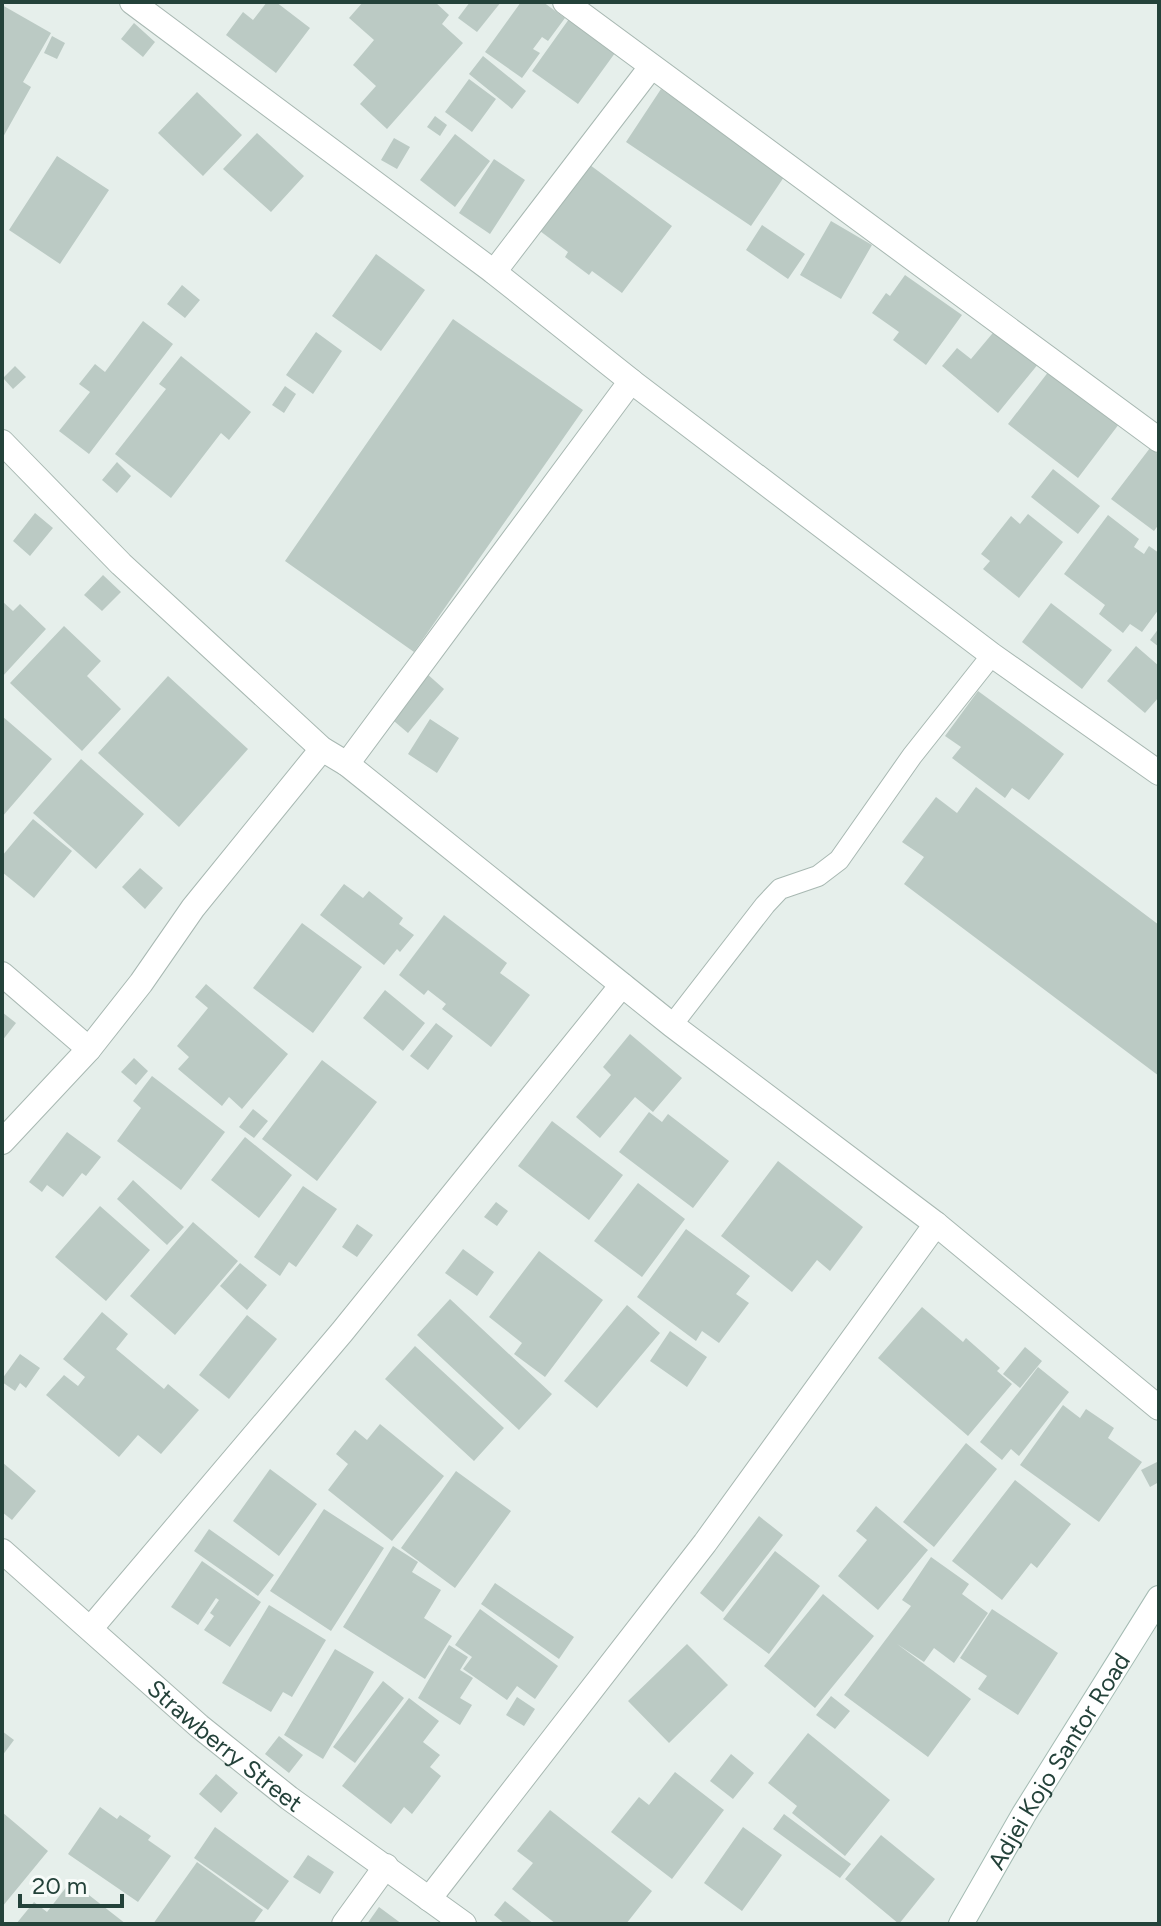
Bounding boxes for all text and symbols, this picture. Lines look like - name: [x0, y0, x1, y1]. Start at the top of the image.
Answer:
- street label: Adjei Kojo Santor Road: [981, 1647, 1136, 1874]
- street label: Strawberry Street: [142, 1673, 308, 1818]
- scale bar: [20, 1858, 122, 1908]
- text: 20 m: [32, 1871, 87, 1900]

